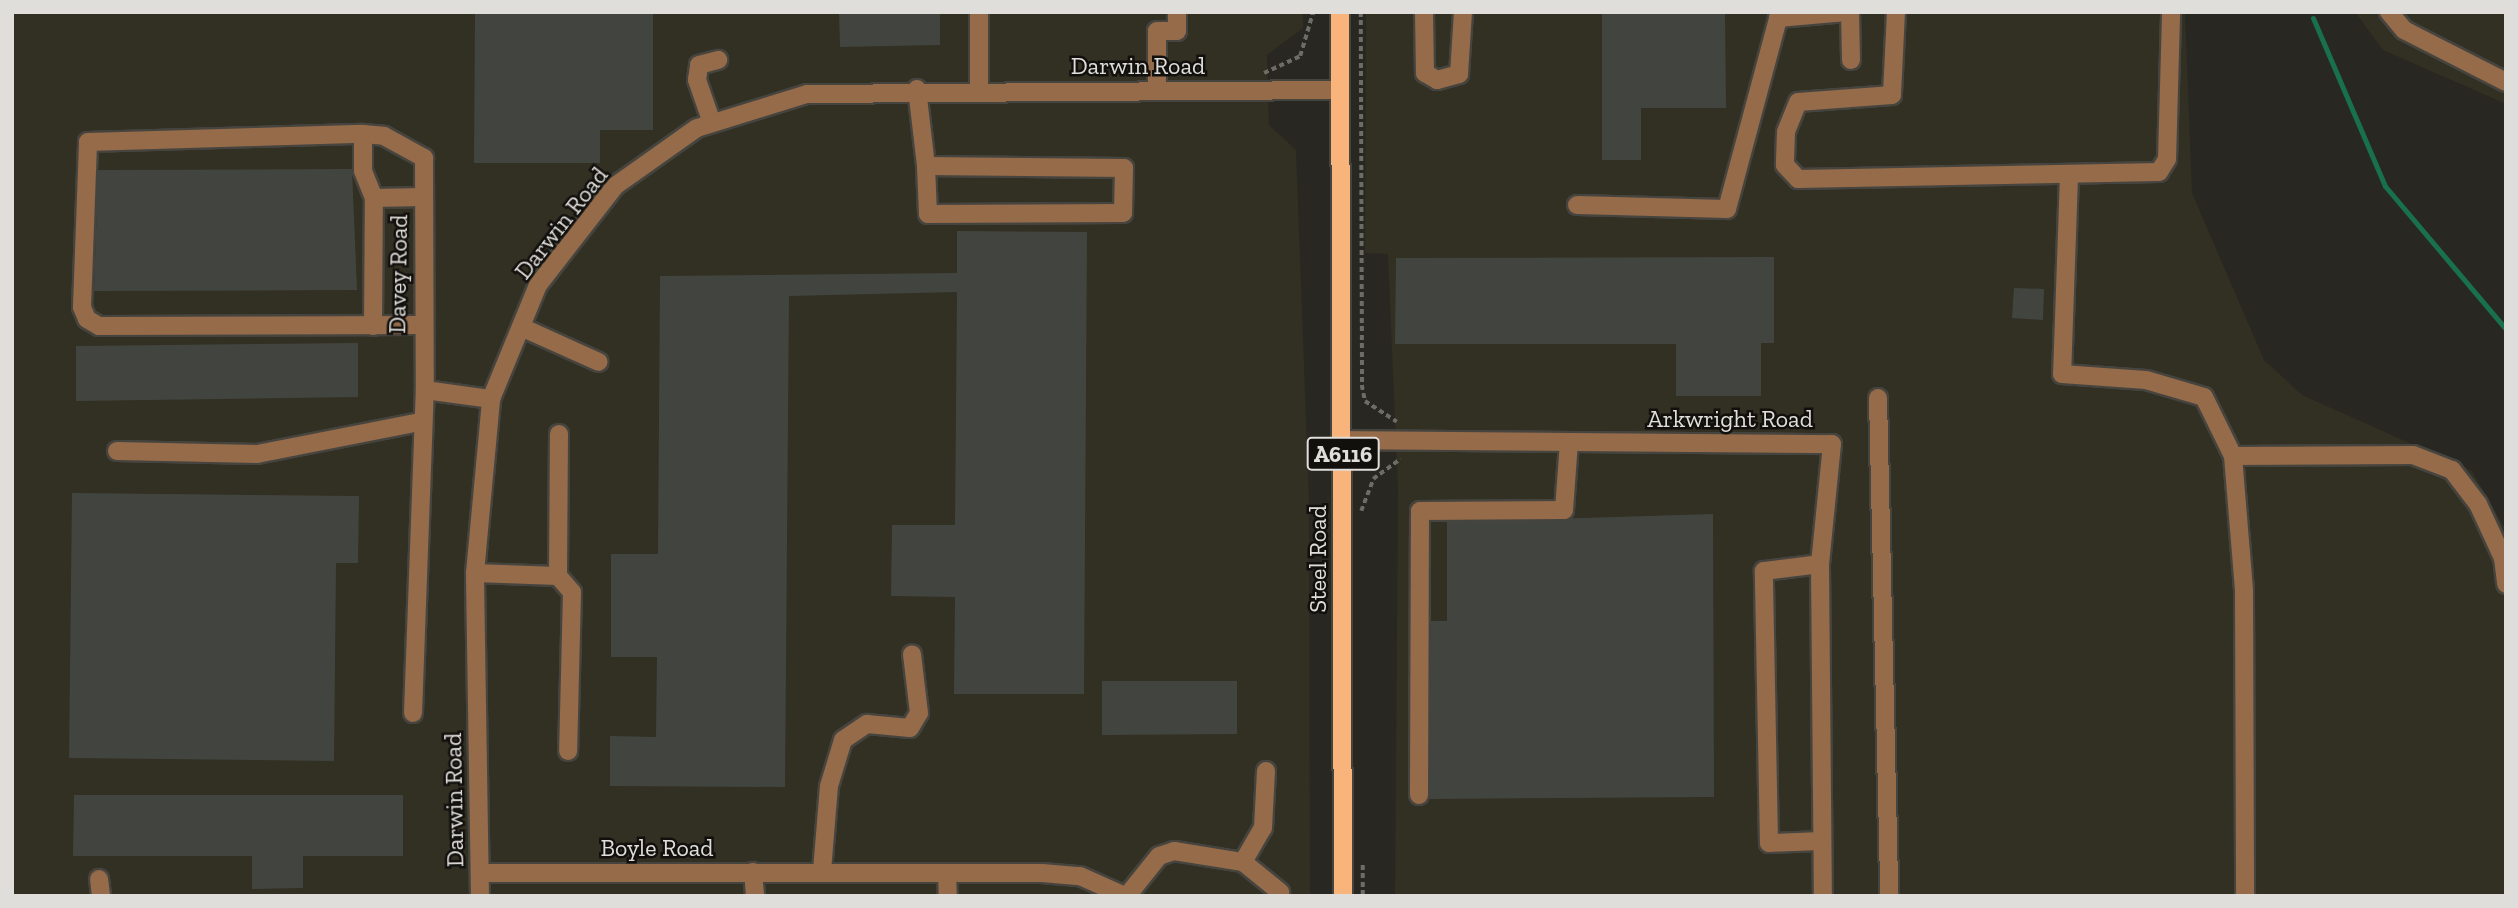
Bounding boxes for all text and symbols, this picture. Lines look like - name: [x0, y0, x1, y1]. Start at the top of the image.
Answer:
- street label: Darwin Road: [1071, 52, 1205, 80]
- street label: Darwin Road: [508, 161, 614, 285]
- street label: Davey Road: [383, 214, 413, 334]
- street label: Arkwright Road: [1647, 405, 1813, 433]
- road number: A6116: [1306, 435, 1380, 474]
- street label: Steel Road: [1304, 505, 1332, 613]
- street label: Darwin Road: [438, 733, 470, 867]
- street label: Boyle Road: [600, 834, 714, 862]

